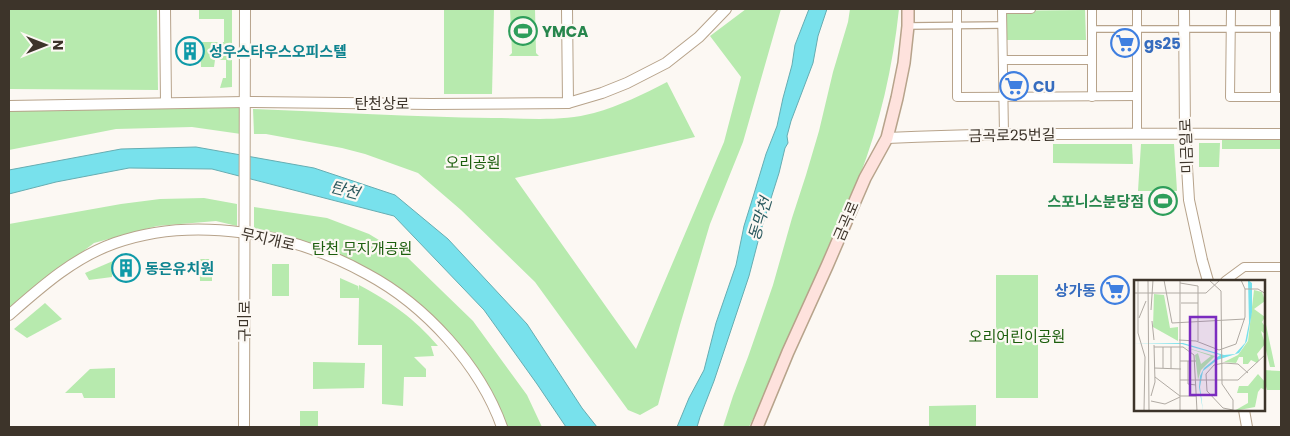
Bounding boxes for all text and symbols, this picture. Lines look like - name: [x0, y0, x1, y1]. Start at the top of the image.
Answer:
- sports icon: YMCA: [508, 16, 538, 46]
- north arrow: [20, 20, 70, 70]
- place label: YMCA: [542, 21, 588, 42]
- supermarket icon: gs25: [1110, 28, 1140, 58]
- place label: gs25: [1144, 33, 1181, 54]
- building icon: 성우스타우스오피스텔: [175, 36, 205, 66]
- text: N: [48, 40, 68, 50]
- place label: 성우스타우스오피스텔: [209, 41, 347, 62]
- supermarket icon: CU: [999, 71, 1029, 101]
- place label: CU: [1033, 76, 1055, 97]
- street label: 탄천상로: [354, 93, 410, 114]
- street label: 미금일로: [1175, 118, 1197, 174]
- street label: 금곡로25번길: [968, 124, 1056, 146]
- park label: 오리공원: [445, 152, 501, 173]
- water label: 탄천: [328, 175, 364, 206]
- sports icon: 스포니스분당점: [1148, 186, 1178, 216]
- place label: 스포니스분당점: [1047, 191, 1144, 212]
- water label: 동막천: [743, 192, 778, 243]
- street label: 금곡로: [828, 198, 864, 244]
- street label: 무지개로: [239, 223, 297, 255]
- park label: 탄천 무지개공원: [312, 238, 412, 259]
- building icon: 동은유치원: [111, 253, 141, 283]
- place label: 동은유치원: [145, 258, 214, 279]
- supermarket icon: 상가동: [1100, 275, 1130, 305]
- place label: 상가동: [1055, 280, 1096, 301]
- inset map: [1134, 280, 1265, 411]
- street label: 구미로: [234, 300, 255, 342]
- park label: 오리어린이공원: [969, 326, 1065, 347]

